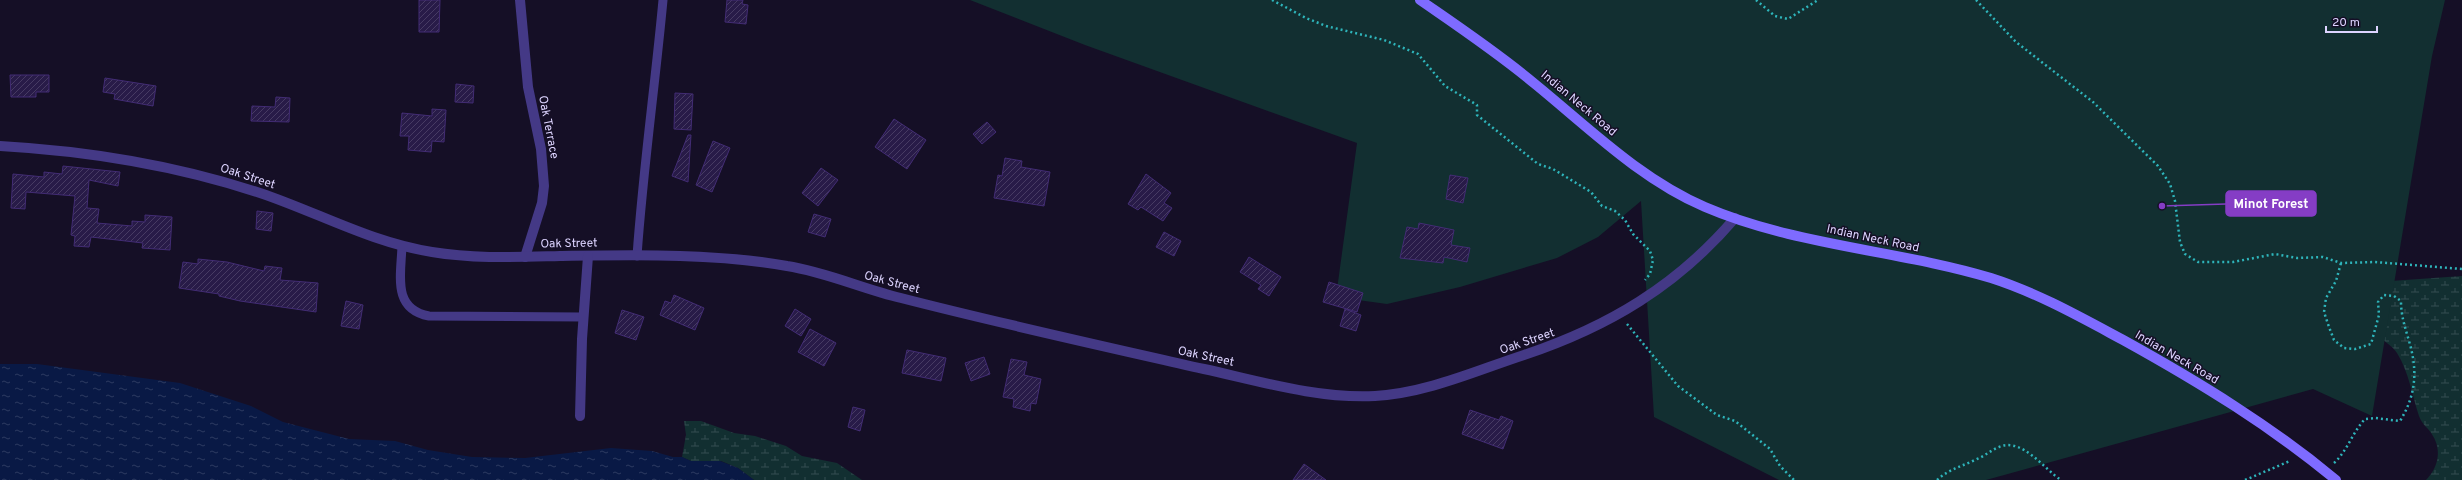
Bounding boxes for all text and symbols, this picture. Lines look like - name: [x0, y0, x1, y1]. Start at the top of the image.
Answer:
- scale bar: [2326, 8, 2377, 34]
- text: 20 m: [2332, 15, 2360, 31]
- street label: Indian Neck Road: [1537, 67, 1620, 140]
- street label: Oak Terrace: [534, 94, 562, 160]
- street label: Oak Street: [218, 161, 277, 193]
- callout: Minot Forest: [2226, 191, 2316, 216]
- text: Minot Forest: [2234, 197, 2308, 213]
- street label: Indian Neck Road: [1825, 221, 1921, 257]
- street label: Oak Street: [540, 236, 598, 252]
- street label: Oak Street: [862, 268, 921, 298]
- street label: Oak Street: [1498, 325, 1557, 359]
- street label: Indian Neck Road: [2132, 327, 2221, 388]
- street label: Oak Street: [1176, 343, 1235, 371]

